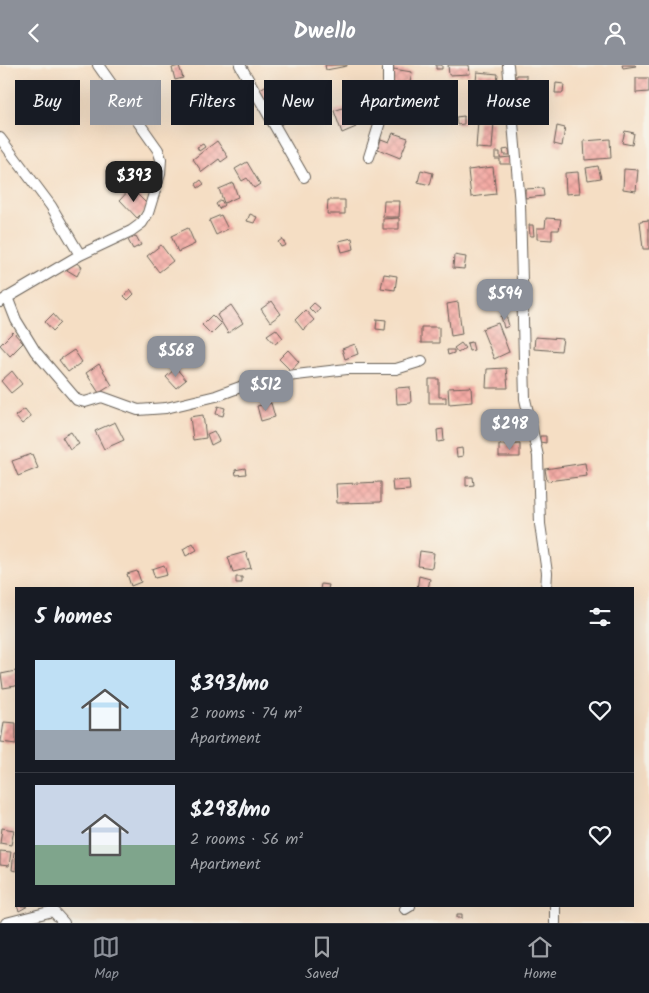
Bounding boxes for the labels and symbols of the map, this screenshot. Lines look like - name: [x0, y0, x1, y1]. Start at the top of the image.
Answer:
- pin: $393: [104, 161, 164, 203]
- pin: $594: [475, 279, 535, 321]
- pin: $568: [146, 335, 206, 378]
- pin: $512: [236, 369, 296, 412]
- pin: $298: [480, 409, 540, 451]

